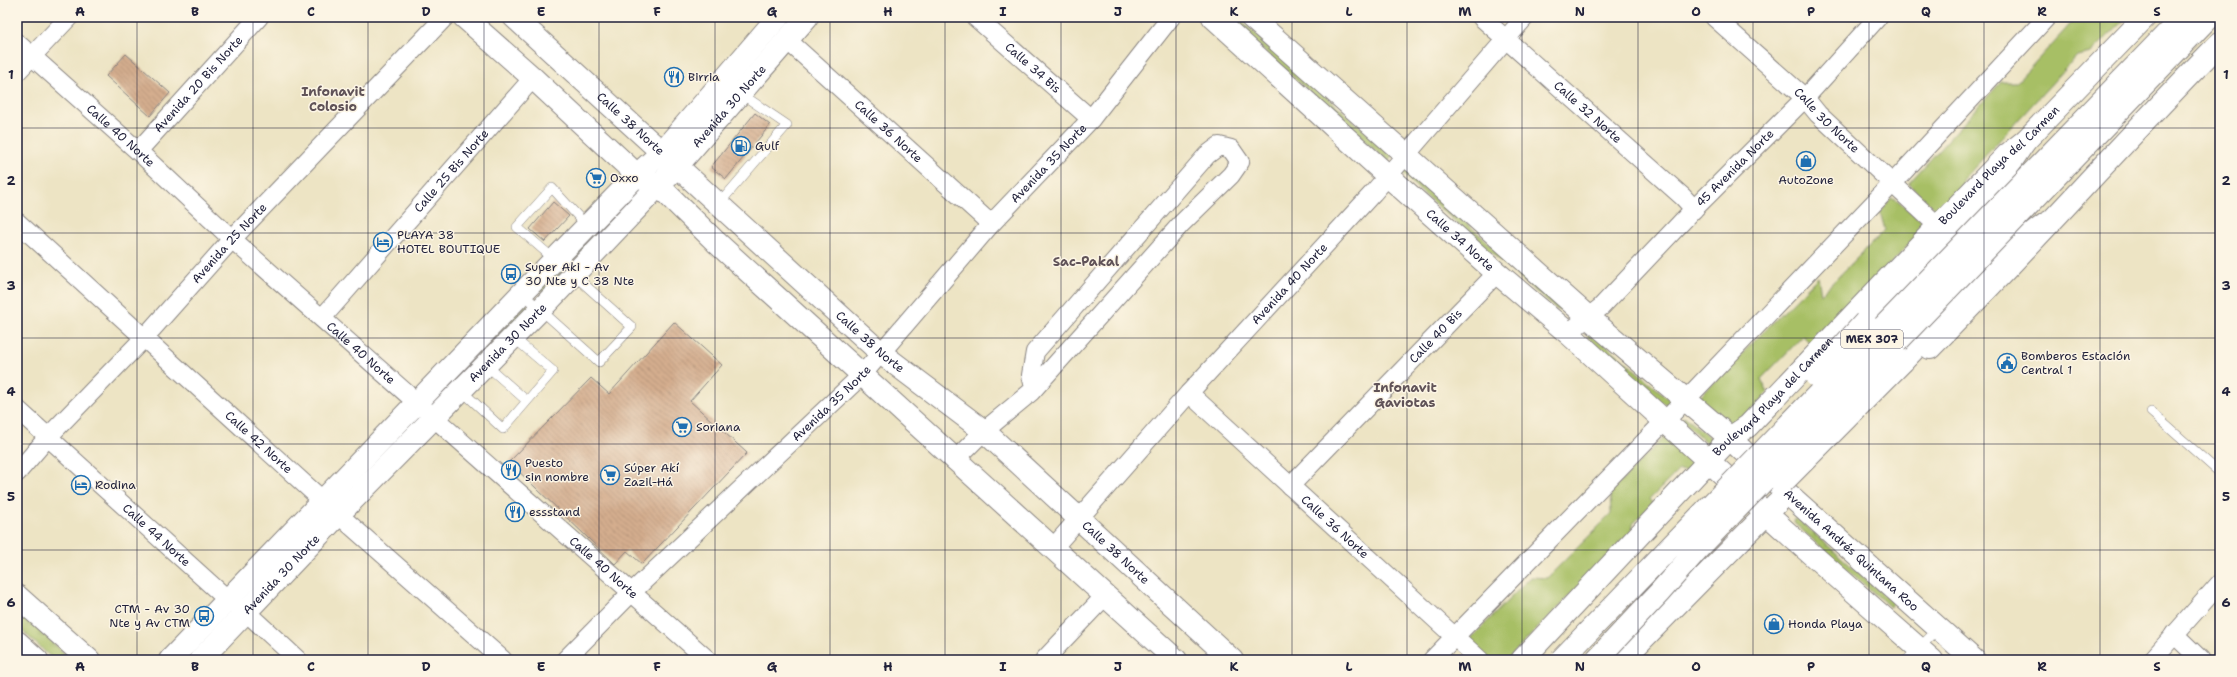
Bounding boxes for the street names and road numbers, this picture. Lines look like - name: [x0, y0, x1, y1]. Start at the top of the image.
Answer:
- street label: Avenida 20 Bis Norte: [150, 32, 246, 136]
- street label: Calle 34 Bis: [1001, 39, 1064, 97]
- street label: Avenida 30 Norte: [689, 61, 770, 151]
- street label: Calle 32 Norte: [1550, 78, 1625, 147]
- street label: Calle 30 Norte: [1791, 84, 1863, 157]
- street label: Calle 38 Norte: [593, 89, 668, 159]
- street label: Calle 36 Norte: [851, 97, 926, 166]
- street label: Calle 40 Norte: [83, 101, 158, 171]
- street label: Boulevard Playa del Carmen: [1935, 102, 2063, 229]
- street label: Avenida 35 Norte: [1007, 120, 1090, 206]
- street label: Calle 25 Bis Norte: [410, 126, 492, 216]
- street label: 45 Avenida Norte: [1693, 126, 1777, 210]
- street label: Avenida 25 Norte: [188, 199, 271, 287]
- street label: Calle 34 Norte: [1423, 206, 1498, 275]
- street label: Avenida 40 Norte: [1248, 240, 1331, 328]
- street label: Avenida 30 Norte: [465, 300, 550, 386]
- street label: Calle 40 Bis: [1406, 306, 1466, 367]
- street label: Calle 38 Norte: [832, 307, 908, 376]
- street label: Calle 40 Norte: [323, 318, 399, 388]
- road number: MEX 307: [1841, 330, 1903, 348]
- street label: Boulevard Playa del Carmen: [1709, 333, 1837, 460]
- street label: Avenida 35 Norte: [788, 362, 875, 445]
- street label: Calle 42 Norte: [222, 407, 296, 477]
- street label: Avenida Andrés Quintana Roo: [1780, 486, 1922, 615]
- street label: Calle 36 Norte: [1298, 492, 1372, 562]
- street label: Calle 44 Norte: [119, 500, 194, 570]
- street label: Calle 38 Norte: [1079, 517, 1153, 588]
- street label: Avenida 30 Norte: [239, 531, 323, 618]
- street label: Calle 40 Norte: [566, 533, 641, 602]

